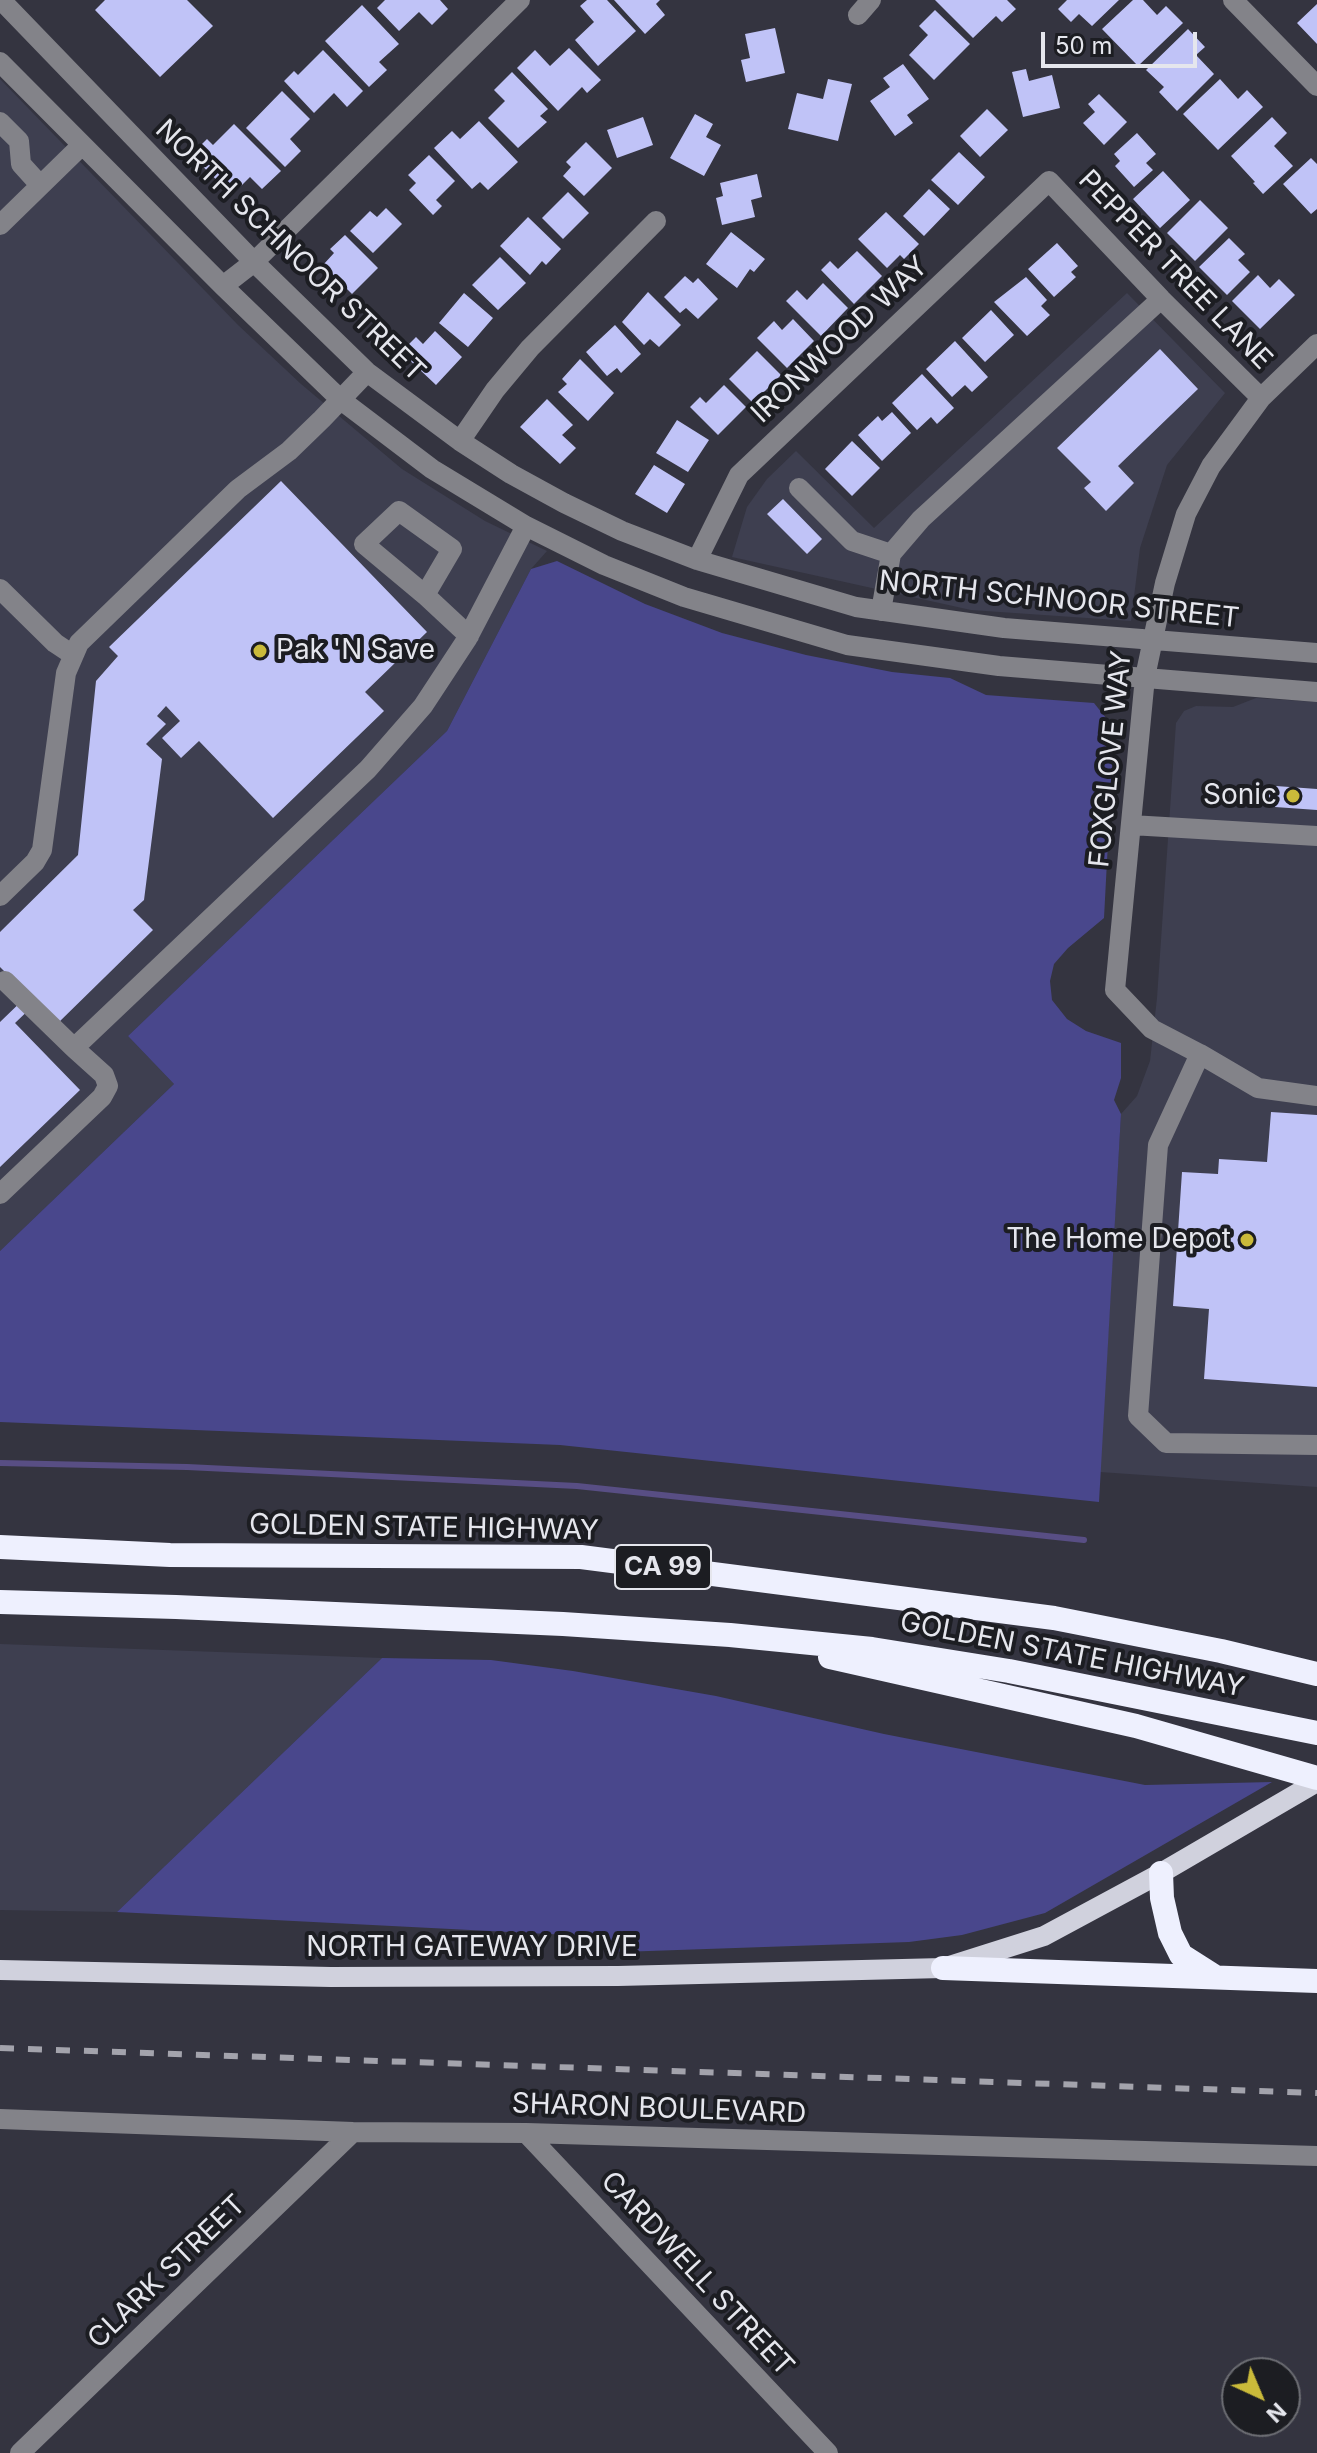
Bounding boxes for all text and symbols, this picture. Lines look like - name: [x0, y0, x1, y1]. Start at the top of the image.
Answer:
- scale bar: [1045, 16, 1201, 66]
- text: 50 m: [1055, 31, 1113, 60]
- street label: NORTH SCHNOOR STREET: [148, 113, 432, 389]
- street label: PEPPER TREE LANE: [1071, 163, 1279, 377]
- street label: IRONWOOD WAY: [745, 250, 935, 430]
- street label: NORTH SCHNOOR STREET: [877, 564, 1241, 636]
- place label: Pak 'N Save: [276, 634, 435, 668]
- marker: Pak 'N Save: [251, 642, 269, 660]
- street label: FOXGLOVE WAY: [1083, 649, 1139, 869]
- place label: Sonic: [1203, 779, 1277, 813]
- marker: Sonic: [1284, 787, 1302, 805]
- place label: The Home Depot: [1006, 1223, 1231, 1257]
- marker: The Home Depot: [1238, 1231, 1256, 1249]
- street label: GOLDEN STATE HIGHWAY: [249, 1508, 599, 1548]
- road number: CA 99: [615, 1545, 711, 1589]
- street label: GOLDEN STATE HIGHWAY: [897, 1605, 1247, 1705]
- street label: NORTH GATEWAY DRIVE: [306, 1931, 638, 1965]
- street label: SHARON BOULEVARD: [511, 2087, 807, 2131]
- street label: CARDWELL STREET: [594, 2165, 800, 2383]
- street label: CLARK STREET: [81, 2188, 253, 2356]
- north arrow: [1221, 2357, 1301, 2437]
- text: N: [1261, 2398, 1291, 2428]

